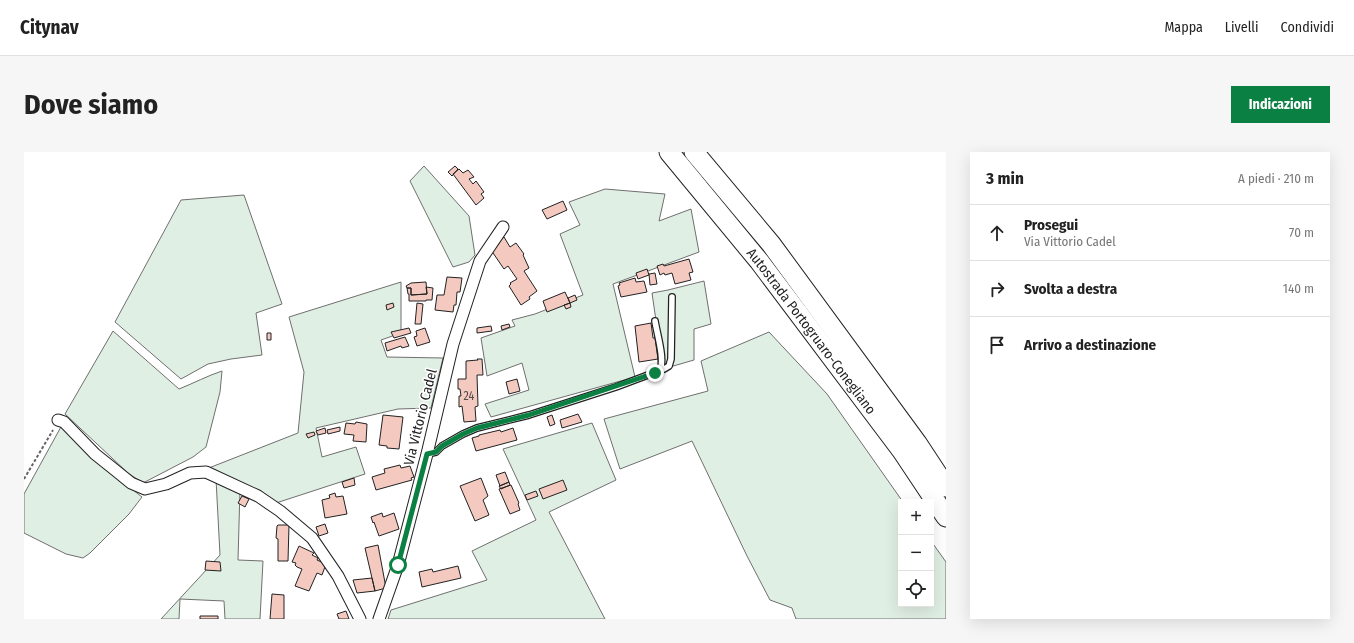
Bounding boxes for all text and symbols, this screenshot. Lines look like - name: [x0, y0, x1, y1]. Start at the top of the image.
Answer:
- text: Citynav: [20, 16, 79, 39]
- text: Mappa: [1164, 19, 1203, 36]
- text: Livelli: [1225, 19, 1259, 36]
- text: Condividi: [1281, 19, 1334, 36]
- button: Indicazioni: [1231, 86, 1330, 123]
- text: Dove siamo: [24, 88, 158, 121]
- text: 3 min: [986, 168, 1024, 189]
- text: A piedi · 210 m: [1238, 171, 1314, 186]
- text: Prosegui: [1024, 216, 1078, 234]
- icon: ahead: [986, 222, 1008, 244]
- text: 70 m: [1289, 225, 1314, 240]
- text: Via Vittorio Cadel: [1024, 234, 1116, 249]
- street label: Autostrada Portogruaro-Conegliano: [743, 245, 879, 418]
- icon: right: [986, 278, 1008, 300]
- text: Svolta a destra: [1024, 280, 1117, 298]
- text: 140 m: [1283, 281, 1314, 296]
- icon: arrive: [986, 334, 1008, 356]
- text: Arrivo a destinazione: [1024, 336, 1156, 354]
- route end: [646, 364, 664, 382]
- street label: Via Vittorio Cadel: [400, 367, 441, 467]
- house number: 24: [464, 389, 475, 403]
- map controls: [898, 499, 934, 607]
- button: +: [898, 499, 934, 535]
- button: −: [898, 535, 934, 571]
- route start: [389, 556, 407, 574]
- button: locate: [898, 571, 934, 607]

